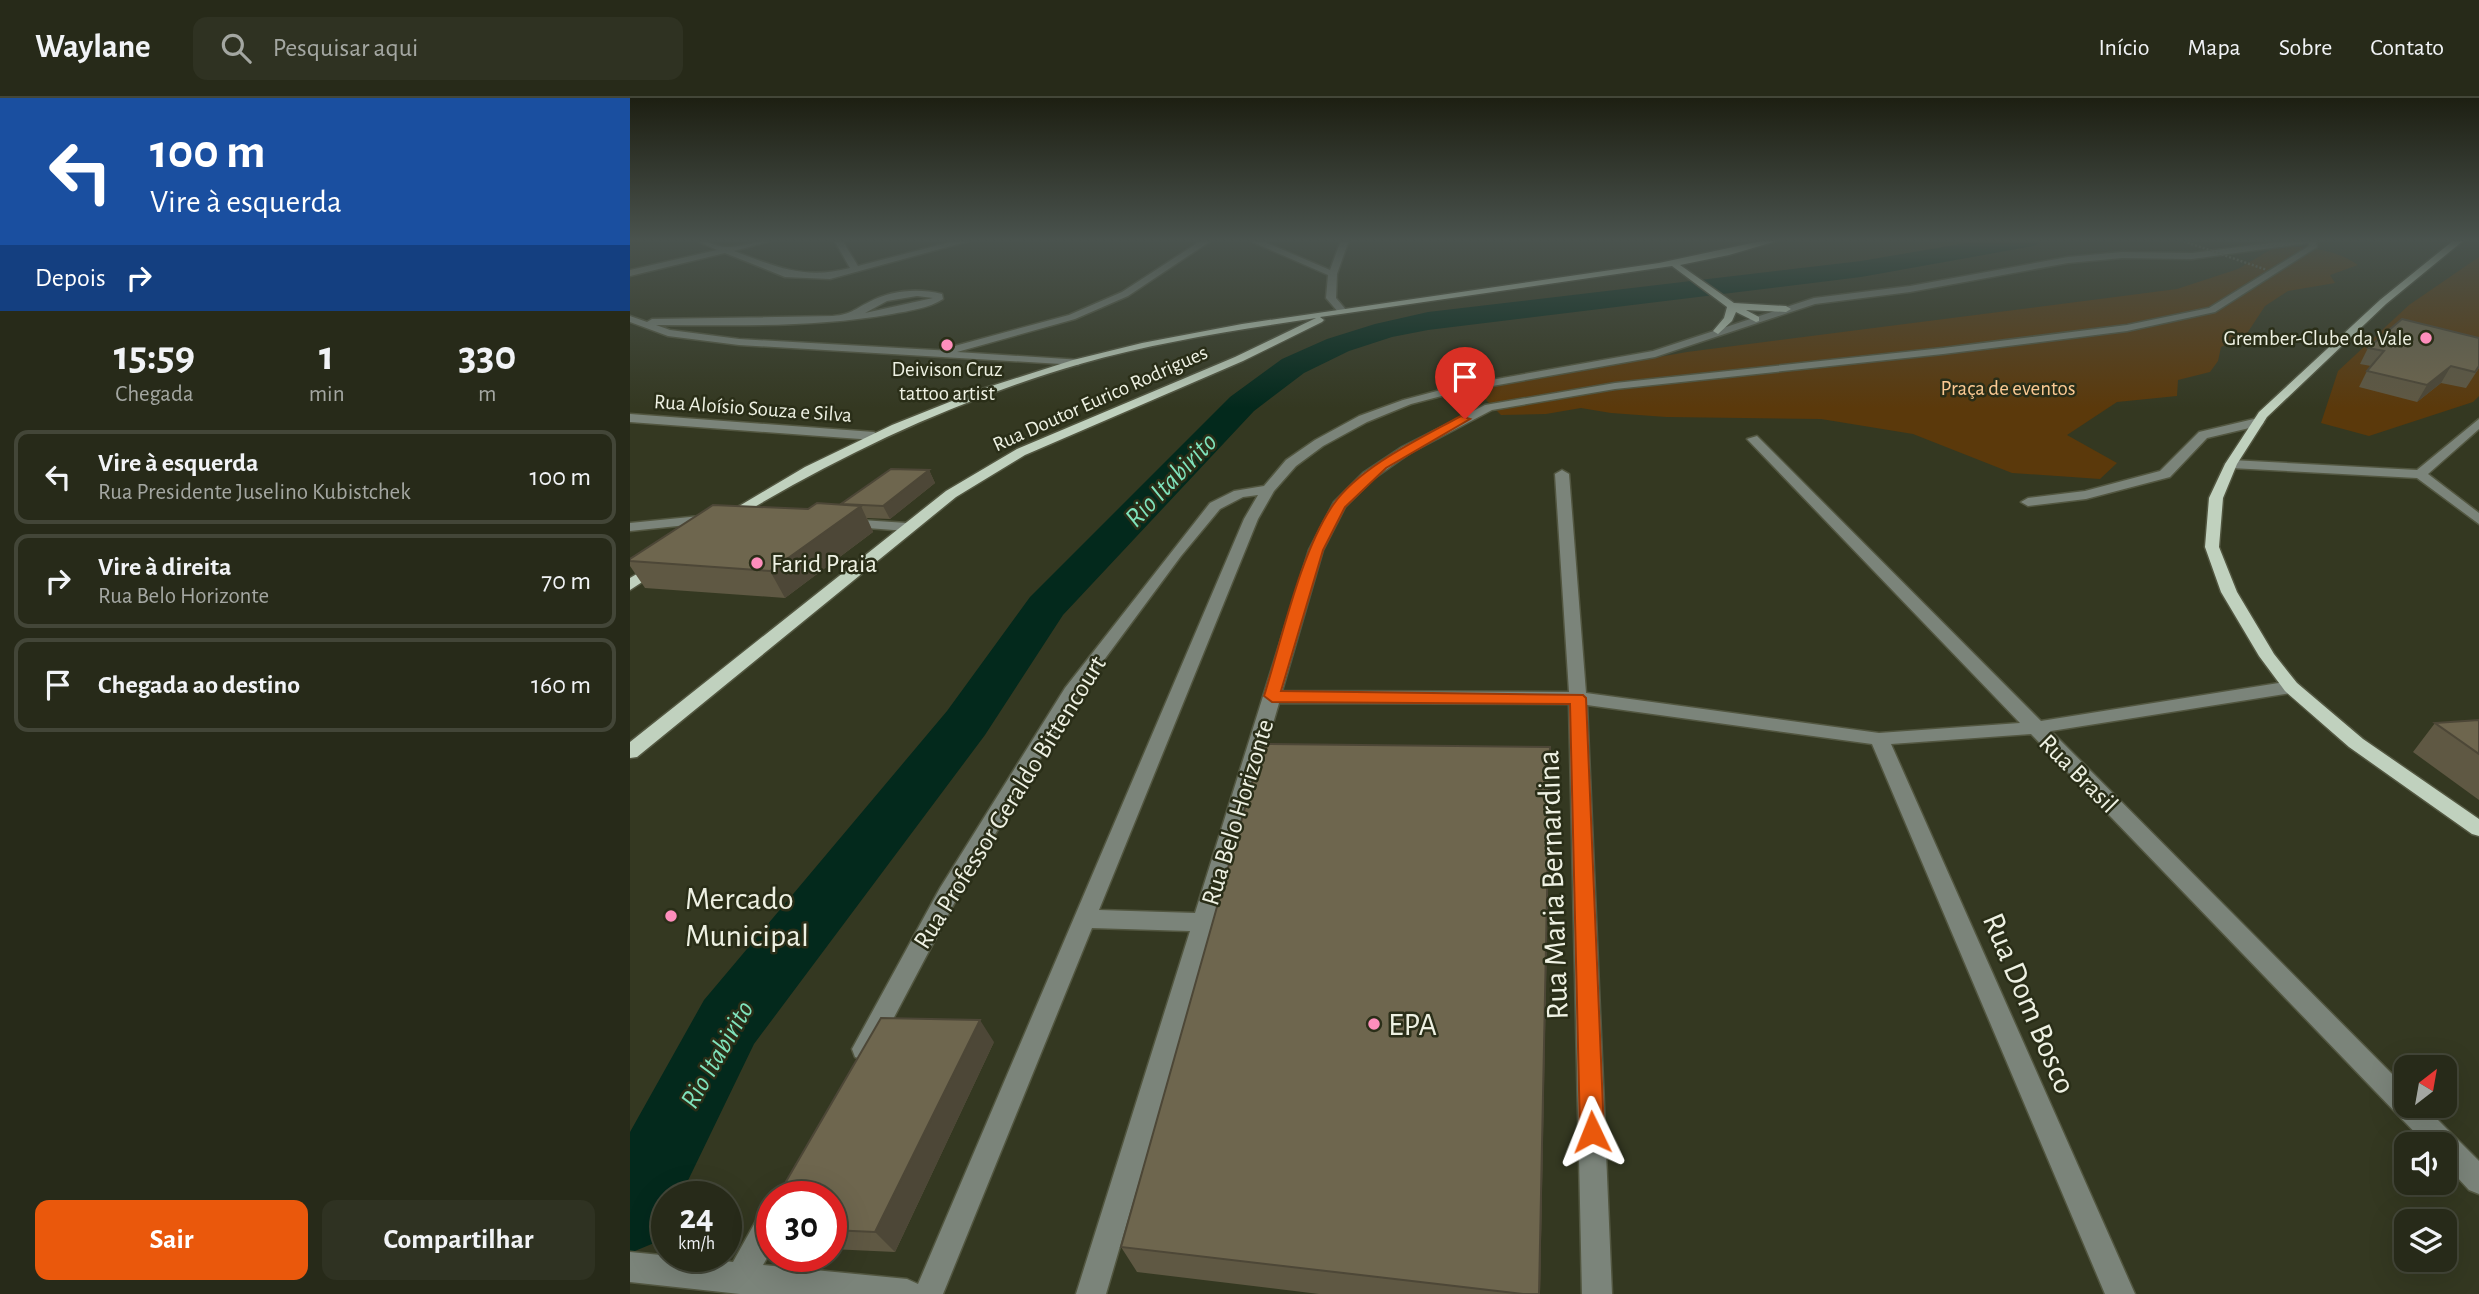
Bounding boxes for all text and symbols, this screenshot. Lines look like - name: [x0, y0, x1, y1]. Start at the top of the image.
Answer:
- search box: [193, 17, 683, 80]
- icon: search: [217, 29, 255, 67]
- text: Waylane: [35, 31, 151, 64]
- text: Pesquisar aqui: [273, 35, 418, 61]
- text: Início: [2098, 36, 2150, 60]
- text: Mapa: [2188, 36, 2241, 60]
- text: Sobre: [2279, 36, 2332, 60]
- text: Contato: [2370, 36, 2444, 60]
- icon: left: [35, 126, 126, 217]
- text: 100 m: [150, 128, 266, 177]
- text: Vire à esquerda: [150, 186, 342, 218]
- icon: right: [120, 259, 158, 297]
- text: Depois: [35, 265, 106, 291]
- place label: Grember-Clube da Vale: [2224, 328, 2412, 349]
- marker: Grember-Clube da Vale: [2418, 330, 2434, 346]
- text: 15:59: [114, 335, 195, 377]
- text: 1: [319, 335, 334, 377]
- text: 330: [458, 335, 516, 377]
- marker: Deivison Cruz tattoo artist: [939, 337, 955, 353]
- street label: Rua Doutor Eurico Rodrigues: [990, 342, 1211, 455]
- pin: [1435, 347, 1495, 419]
- icon: arrive: [1446, 358, 1484, 396]
- place label: Deivison Cruz tattoo artist: [891, 359, 1003, 404]
- park label: Praça de eventos: [1940, 378, 2076, 399]
- text: Chegada: [115, 383, 194, 406]
- text: min: [309, 383, 345, 406]
- text: m: [478, 383, 496, 406]
- street label: Rua Aloísio Souza e Silva: [653, 391, 853, 426]
- water label: Rio Itabirito: [1120, 428, 1223, 533]
- text: Vire à esquerda: [98, 450, 259, 476]
- icon: left: [39, 458, 77, 496]
- text: 100 m: [530, 464, 591, 490]
- text: Rua Presidente Juselino Kubistchek: [98, 481, 411, 504]
- place label: Farid Praia: [771, 551, 877, 577]
- text: Vire à direita: [98, 554, 232, 580]
- marker: Farid Praia: [749, 555, 765, 571]
- icon: right: [39, 562, 77, 600]
- text: 70 m: [541, 568, 591, 594]
- text: Rua Belo Horizonte: [98, 585, 269, 608]
- street label: Rua Professor Geraldo Bittencourt: [909, 652, 1111, 953]
- icon: arrive: [39, 666, 77, 704]
- text: Chegada ao destino: [98, 672, 300, 698]
- text: 160 m: [531, 672, 591, 698]
- street label: Rua Belo Horizonte: [1197, 716, 1279, 909]
- street label: Rua Brasil: [2034, 729, 2123, 818]
- street label: Rua Maria Bernardina: [1532, 750, 1574, 1020]
- place label: Mercado Municipal: [685, 883, 809, 952]
- marker: Mercado Municipal: [663, 908, 679, 924]
- street label: Rua Dom Bosco: [1977, 908, 2081, 1098]
- water label: Rio Itabirito: [676, 997, 760, 1113]
- place label: EPA: [1388, 1009, 1437, 1041]
- marker: EPA: [1366, 1016, 1382, 1032]
- north arrow: [2394, 1055, 2457, 1118]
- map controls: [2394, 1055, 2457, 1272]
- position arrow: [1555, 1095, 1629, 1169]
- button: sound: [2394, 1132, 2457, 1195]
- speed limit sign: 30: [756, 1181, 847, 1272]
- button: Sair: [35, 1200, 308, 1280]
- button: Compartilhar: [322, 1200, 595, 1280]
- text: 24: [679, 1200, 714, 1235]
- button: layers: [2394, 1209, 2457, 1272]
- text: km/h: [678, 1235, 715, 1253]

